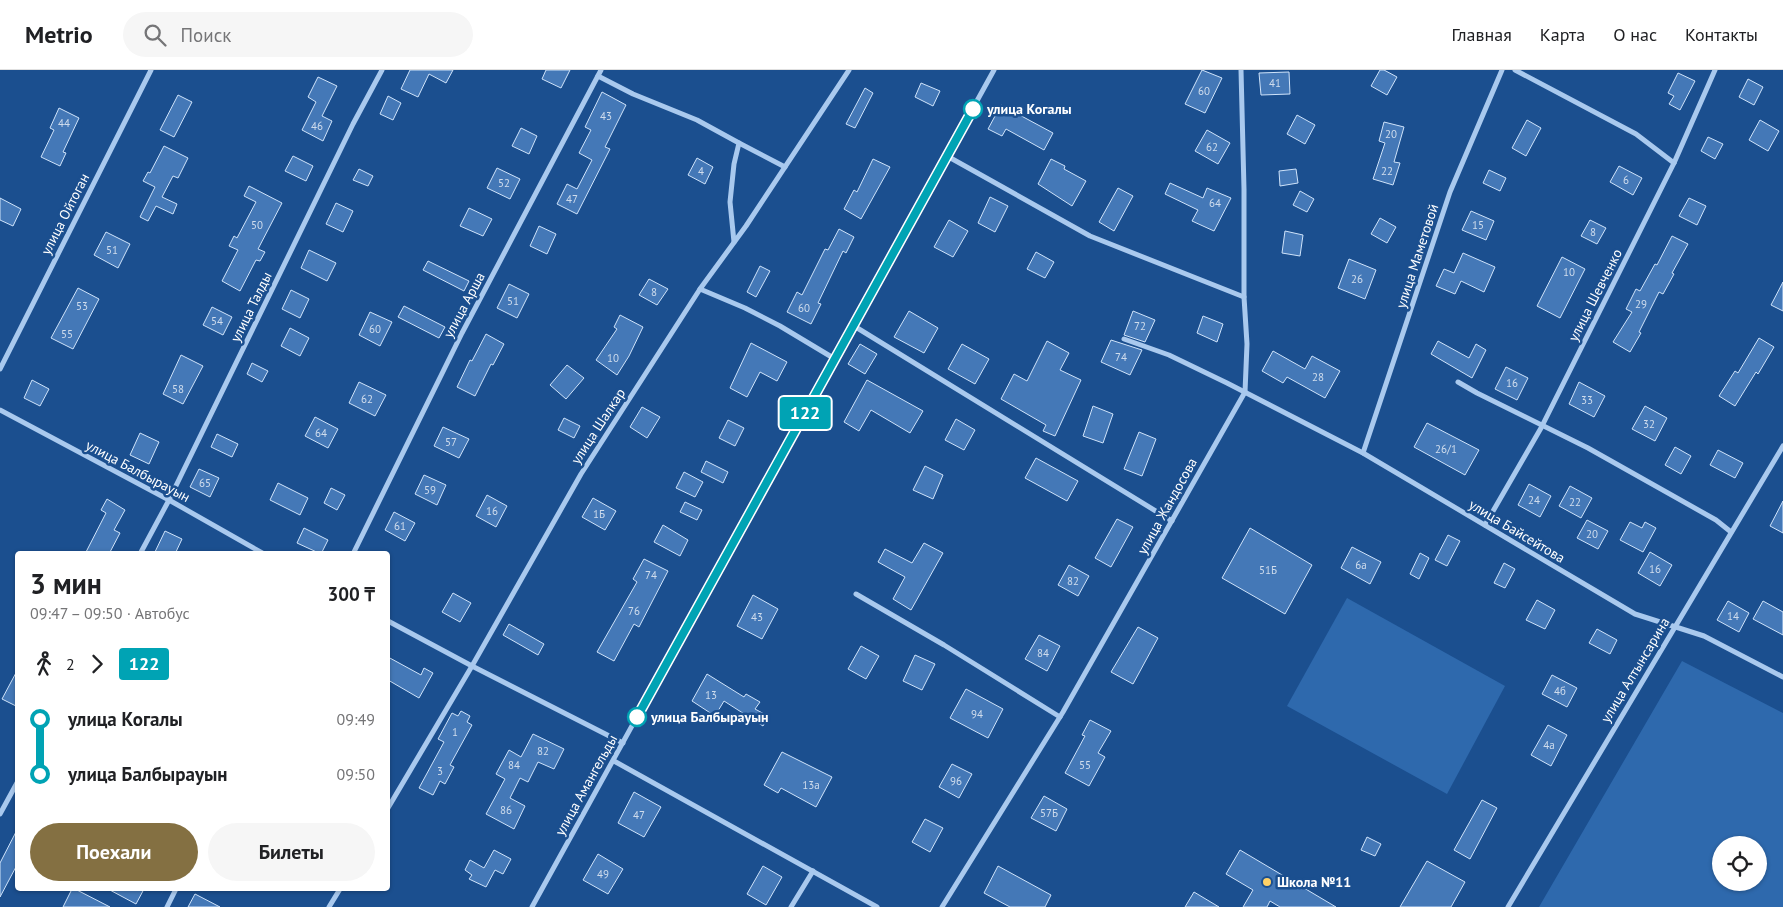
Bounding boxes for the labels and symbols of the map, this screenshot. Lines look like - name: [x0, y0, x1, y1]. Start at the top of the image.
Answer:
- house number: 41: [1269, 76, 1281, 90]
- house number: 60: [1198, 84, 1210, 98]
- marker: улица Когалы: [963, 99, 983, 119]
- place label: улица Когалы: [986, 100, 1072, 118]
- house number: 43: [600, 109, 612, 123]
- house number: 44: [58, 116, 70, 130]
- house number: 46: [311, 119, 323, 133]
- house number: 20: [1385, 127, 1397, 141]
- house number: 62: [1206, 140, 1218, 154]
- house number: 4: [698, 164, 704, 178]
- house number: 22: [1381, 164, 1393, 178]
- street label: улица Ойтоган: [37, 170, 93, 258]
- house number: 6: [1623, 173, 1629, 187]
- house number: 52: [498, 176, 510, 190]
- house number: 47: [566, 192, 578, 206]
- house number: 64: [1209, 196, 1221, 210]
- street label: улица Маметовой: [1392, 202, 1442, 310]
- house number: 50: [251, 218, 263, 232]
- house number: 15: [1472, 218, 1484, 232]
- house number: 8: [1590, 225, 1596, 239]
- house number: 51: [106, 243, 118, 257]
- street label: улица Шевченко: [1564, 246, 1626, 344]
- house number: 10: [1563, 265, 1575, 279]
- street label: улица Талды: [226, 269, 276, 345]
- street label: улица Арша: [439, 269, 489, 341]
- house number: 26: [1351, 272, 1363, 286]
- house number: 8: [651, 285, 657, 299]
- house number: 51: [507, 294, 519, 308]
- house number: 29: [1635, 297, 1647, 311]
- house number: 53: [76, 299, 88, 313]
- house number: 60: [798, 301, 810, 315]
- house number: 54: [211, 314, 223, 328]
- house number: 72: [1134, 319, 1146, 333]
- house number: 60: [369, 322, 381, 336]
- house number: 55: [61, 327, 73, 341]
- house number: 74: [1115, 350, 1127, 364]
- house number: 10: [607, 351, 619, 365]
- house number: 28: [1312, 370, 1324, 384]
- house number: 16: [1506, 376, 1518, 390]
- house number: 58: [172, 382, 184, 396]
- street label: улица Шалкар: [567, 385, 629, 467]
- house number: 62: [361, 392, 373, 406]
- house number: 33: [1581, 393, 1593, 407]
- line badge: 122: [776, 397, 834, 429]
- house number: 32: [1643, 417, 1655, 431]
- house number: 64: [315, 426, 327, 440]
- house number: 57: [445, 435, 457, 449]
- street label: улица Балбырауын: [83, 436, 193, 506]
- house number: 26/1: [1435, 442, 1457, 456]
- street label: улица Жандосова: [1133, 455, 1201, 557]
- house number: 65: [199, 476, 211, 490]
- house number: 59: [424, 483, 436, 497]
- house number: 24: [1528, 493, 1540, 507]
- street label: улица Байсейтова: [1466, 495, 1568, 567]
- house number: 22: [1569, 495, 1581, 509]
- house number: 16: [486, 504, 498, 518]
- house number: 1Б: [593, 507, 605, 521]
- house number: 61: [394, 519, 406, 533]
- house number: 20: [1586, 527, 1598, 541]
- house number: 6а: [1355, 558, 1367, 572]
- house number: 16: [1649, 562, 1661, 576]
- house number: 51Б: [1259, 563, 1277, 577]
- house number: 74: [645, 568, 657, 582]
- house number: 82: [1067, 574, 1079, 588]
- house number: 76: [628, 604, 640, 618]
- house number: 14: [1727, 609, 1739, 623]
- house number: 43: [751, 610, 763, 624]
- street label: улица Алтынсарина: [1597, 614, 1673, 726]
- house number: 84: [1037, 646, 1049, 660]
- house number: 4б: [1554, 684, 1566, 698]
- house number: 13: [705, 688, 717, 702]
- marker: улица Балбырауын: [627, 707, 647, 727]
- house number: 94: [971, 707, 983, 721]
- place label: улица Балбырауын: [650, 708, 769, 726]
- house number: 1: [452, 725, 458, 739]
- street label: улица Амангельды: [551, 731, 621, 839]
- house number: 4а: [1543, 738, 1555, 752]
- house number: 82: [537, 744, 549, 758]
- house number: 84: [508, 758, 520, 772]
- house number: 55: [1079, 758, 1091, 772]
- house number: 3: [437, 764, 443, 778]
- house number: 96: [950, 774, 962, 788]
- house number: 13а: [802, 778, 820, 792]
- house number: 86: [500, 803, 512, 817]
- house number: 57Б: [1040, 806, 1058, 820]
- house number: 47: [633, 808, 645, 822]
- house number: 49: [597, 867, 609, 881]
- place label: Школа №11: [1277, 873, 1351, 891]
- marker: Школа №11: [1261, 876, 1273, 888]

